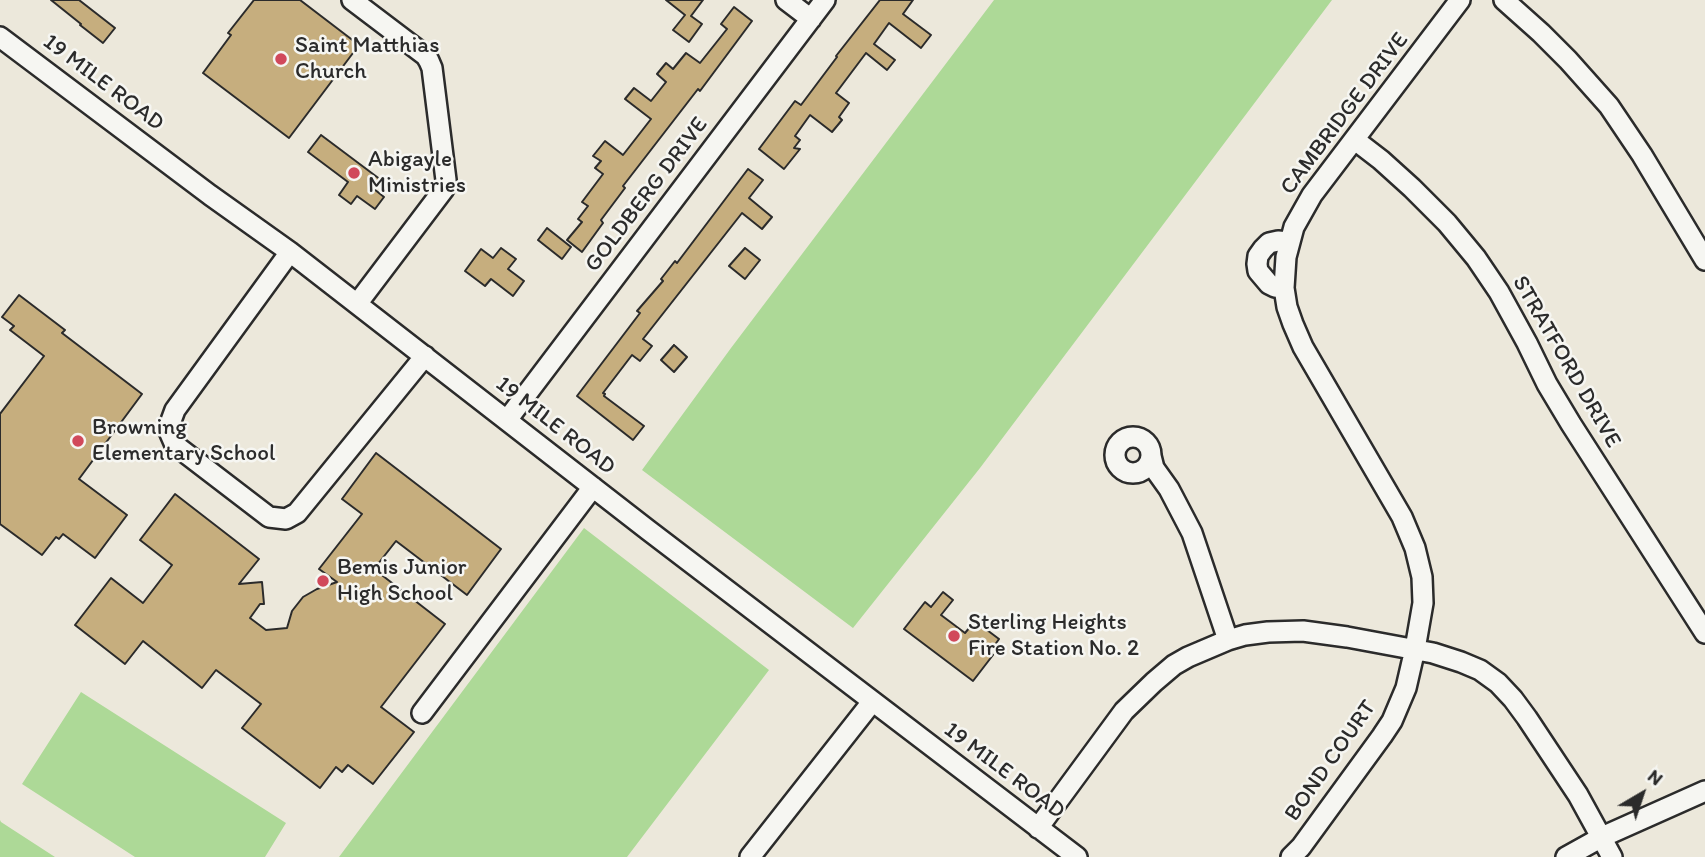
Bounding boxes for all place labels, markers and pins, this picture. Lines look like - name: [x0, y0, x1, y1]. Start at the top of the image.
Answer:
- place label: Saint Matthias Church: [295, 32, 439, 86]
- marker: Saint Matthias Church: [273, 51, 289, 67]
- place label: Abigayle Ministries: [368, 146, 466, 200]
- marker: Abigayle Ministries: [346, 165, 362, 181]
- place label: Browning Elementary School: [92, 414, 275, 468]
- marker: Browning Elementary School: [70, 433, 86, 449]
- place label: Bemis Junior High School: [337, 554, 466, 608]
- marker: Bemis Junior High School: [315, 573, 331, 589]
- place label: Sterling Heights Fire Station No. 2: [968, 609, 1139, 663]
- marker: Sterling Heights Fire Station No. 2: [946, 628, 962, 644]

